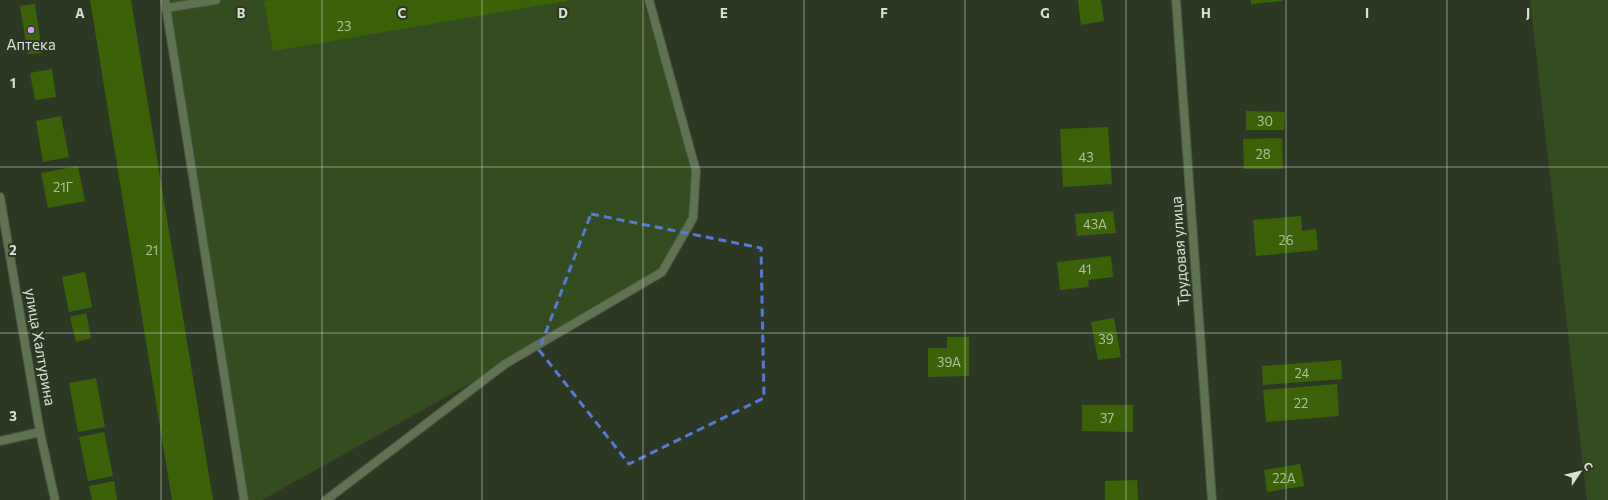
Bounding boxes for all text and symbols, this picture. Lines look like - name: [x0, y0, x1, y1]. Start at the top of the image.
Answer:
- text: A: [75, 5, 85, 21]
- text: B: [237, 5, 246, 21]
- text: C: [398, 5, 407, 21]
- text: D: [558, 5, 568, 21]
- text: E: [720, 5, 728, 21]
- text: F: [880, 5, 888, 21]
- text: G: [1040, 5, 1050, 21]
- text: H: [1201, 5, 1211, 21]
- text: I: [1365, 5, 1369, 21]
- text: J: [1526, 5, 1530, 21]
- house number: 23: [337, 18, 351, 34]
- marker: Аптека: [26, 25, 36, 35]
- place label: Аптека: [6, 35, 56, 53]
- text: 1: [10, 75, 16, 91]
- house number: 30: [1257, 113, 1273, 129]
- house number: 28: [1255, 146, 1271, 162]
- house number: 43: [1078, 149, 1094, 165]
- house number: 21Г: [53, 179, 73, 195]
- street label: Трудовая улица: [1166, 196, 1192, 306]
- house number: 43А: [1083, 216, 1107, 232]
- house number: 26: [1278, 232, 1294, 248]
- text: 2: [9, 242, 17, 258]
- house number: 21: [146, 242, 158, 258]
- house number: 41: [1079, 261, 1091, 277]
- street label: улица Халтурина: [22, 287, 60, 407]
- house number: 39: [1098, 331, 1114, 347]
- house number: 39А: [937, 354, 961, 370]
- house number: 24: [1295, 365, 1310, 381]
- house number: 22: [1294, 395, 1308, 411]
- text: 3: [9, 408, 17, 424]
- house number: 37: [1100, 410, 1114, 426]
- north arrow: [1560, 452, 1600, 492]
- text: С: [1581, 459, 1596, 473]
- house number: 22А: [1272, 470, 1296, 486]

